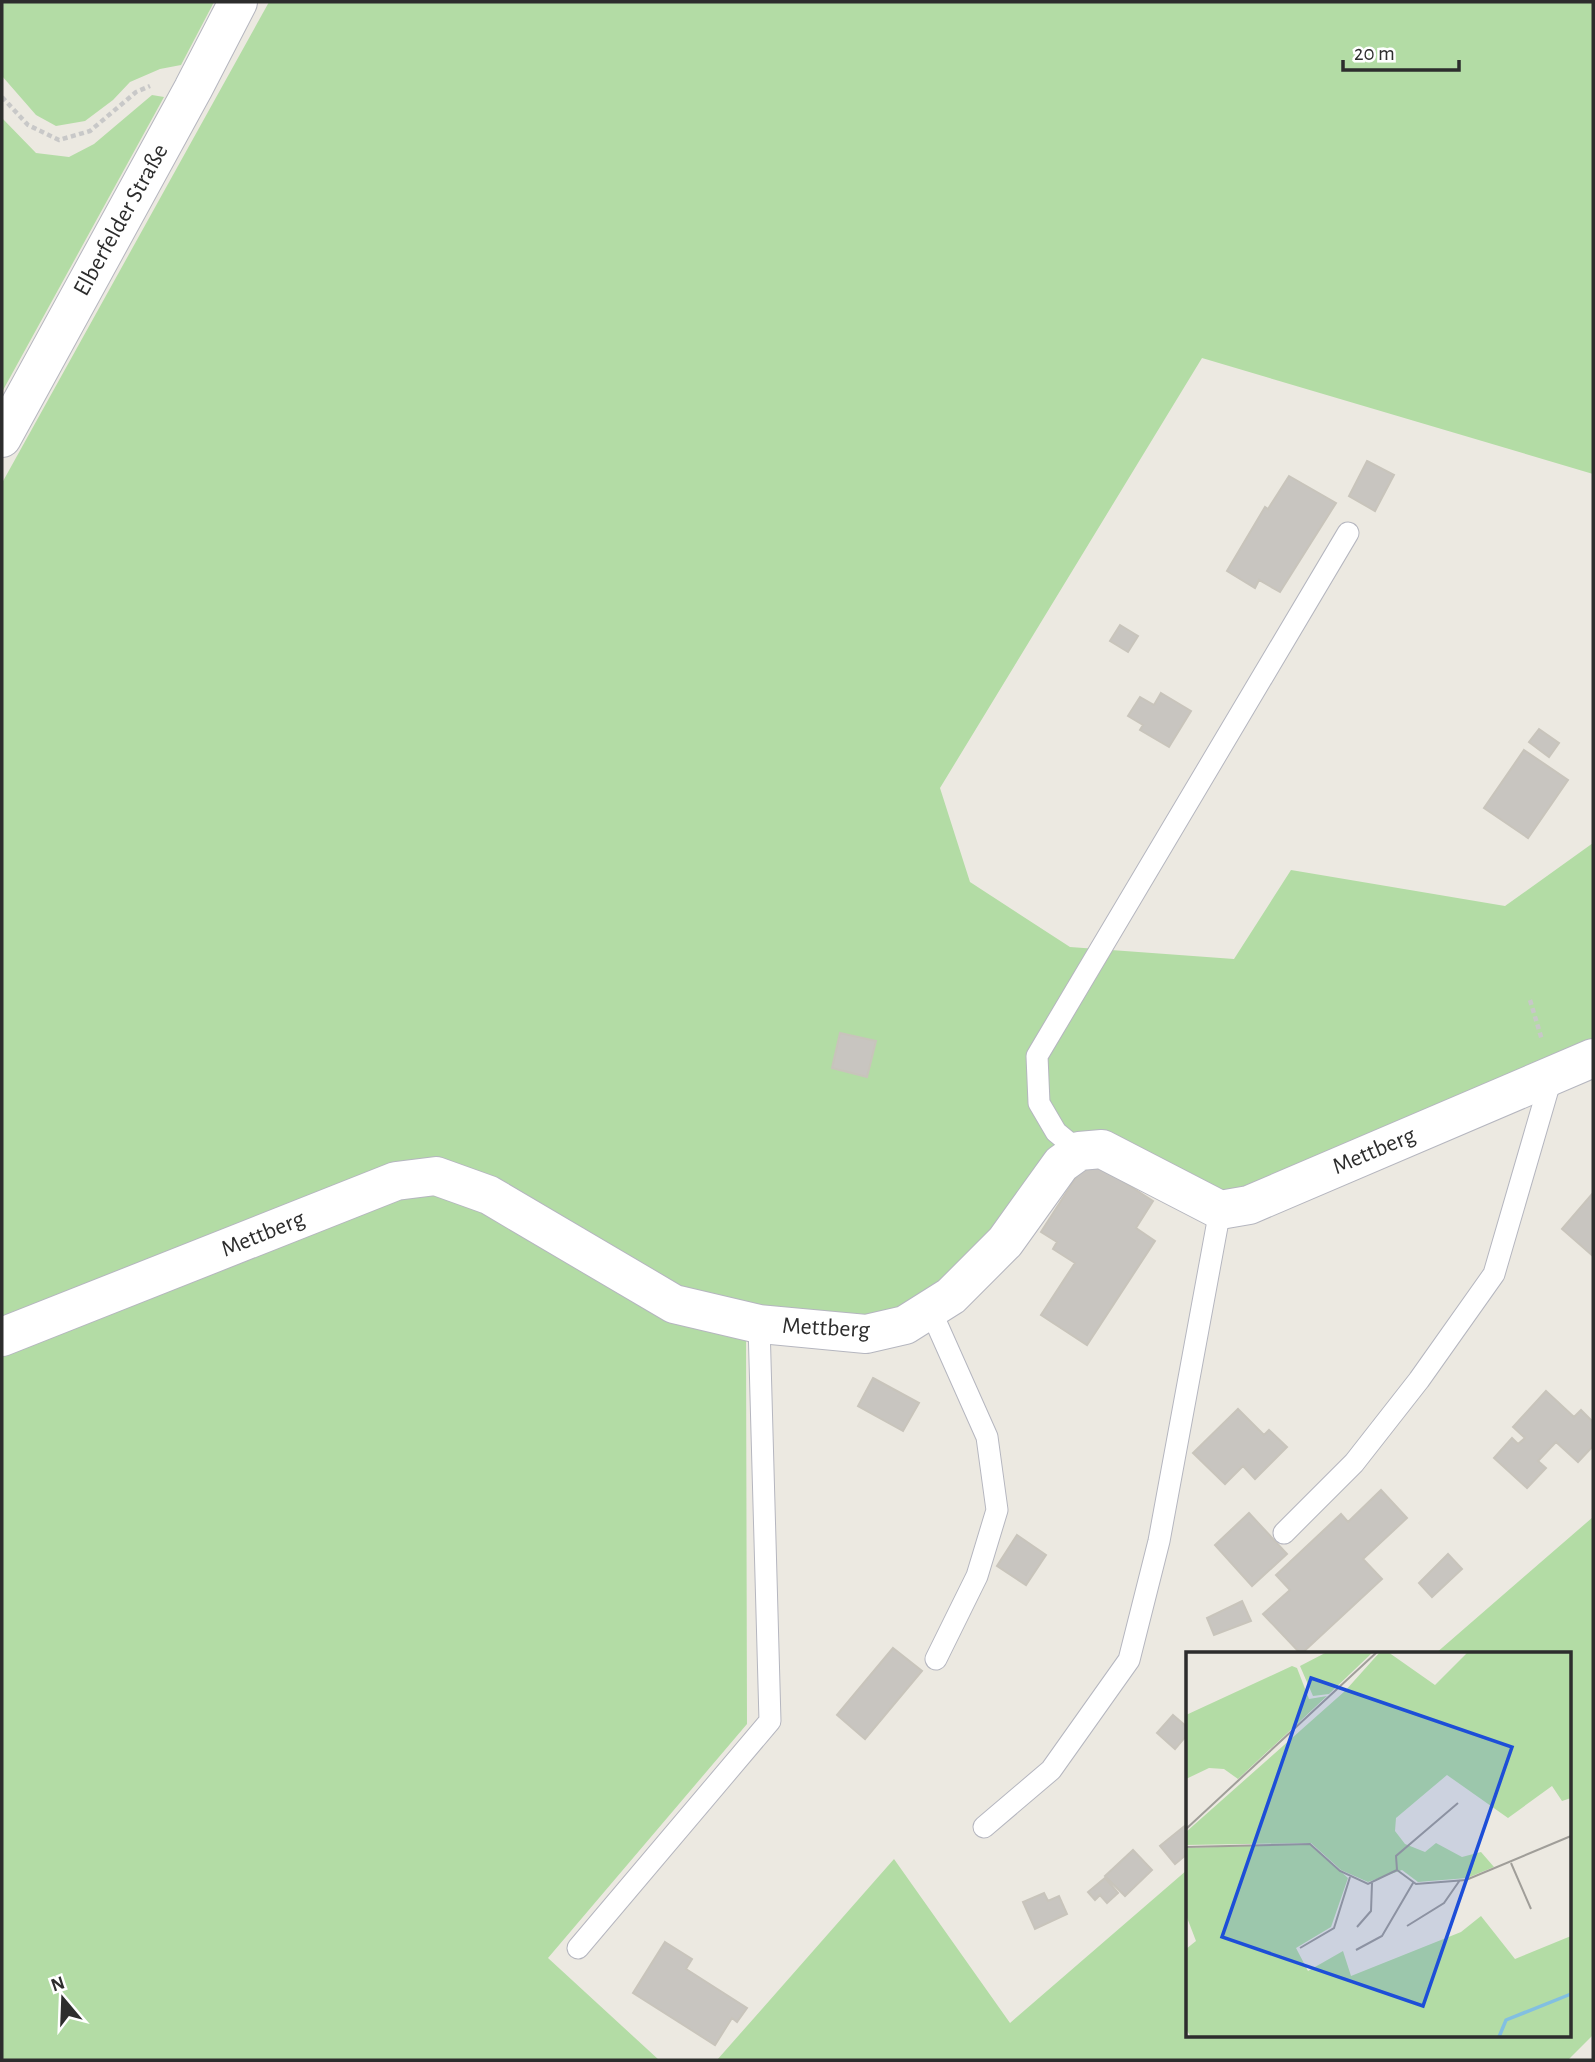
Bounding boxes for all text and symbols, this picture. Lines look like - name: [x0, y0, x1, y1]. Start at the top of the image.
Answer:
- scale bar: [1343, 28, 1458, 72]
- text: 20 m: [1354, 43, 1395, 64]
- street label: Elberfelder Straße: [69, 140, 173, 300]
- street label: Mettberg: [1329, 1123, 1419, 1179]
- street label: Mettberg: [218, 1206, 308, 1262]
- street label: Mettberg: [782, 1314, 871, 1342]
- inset map: [1186, 1652, 1570, 2038]
- north arrow: [28, 1964, 98, 2034]
- text: N: [49, 1973, 67, 1995]

